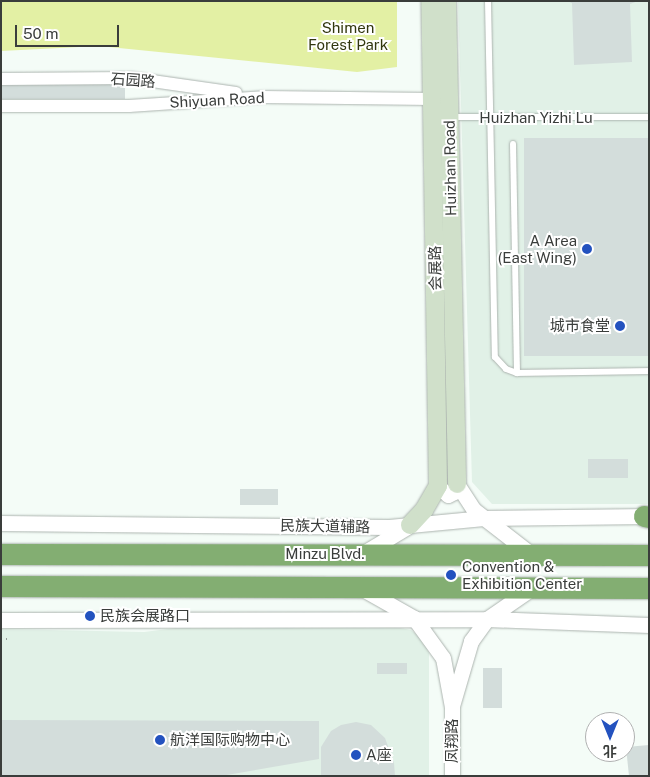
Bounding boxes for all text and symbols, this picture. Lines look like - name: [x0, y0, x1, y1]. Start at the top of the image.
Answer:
- scale bar: [18, 15, 121, 47]
- park label: Shimen Forest Park: [308, 18, 388, 53]
- text: 50 m: [23, 25, 58, 42]
- street label: 石园路: [110, 69, 156, 91]
- street label: Shiyuan Road: [169, 89, 265, 111]
- street label: Huizhan Yizhi Lu: [479, 109, 593, 127]
- street label: Huizhan Road: [440, 120, 460, 216]
- place label: A Area (East Wing): [497, 231, 577, 266]
- marker: A Area (East Wing): [581, 243, 593, 255]
- street label: 会展路: [426, 245, 444, 291]
- place label: 城市食堂: [550, 317, 610, 335]
- marker: 城市食堂: [614, 320, 626, 332]
- street label: 民族大道辅路: [280, 516, 370, 536]
- street label: Minzu Blvd.: [285, 545, 365, 563]
- place label: Convention & Exhibition Center: [462, 557, 582, 592]
- marker: Convention & Exhibition Center: [444, 568, 458, 582]
- place label: 民族会展路口: [100, 607, 190, 625]
- marker: 民族会展路口: [84, 610, 96, 622]
- north arrow: [585, 712, 635, 762]
- street label: 凤翔路: [443, 719, 461, 763]
- place label: 航洋国际购物中心: [170, 731, 290, 749]
- marker: 航洋国际购物中心: [154, 734, 166, 746]
- text: 北: [603, 743, 617, 759]
- place label: A座: [366, 746, 392, 764]
- marker: A座: [350, 749, 362, 761]

